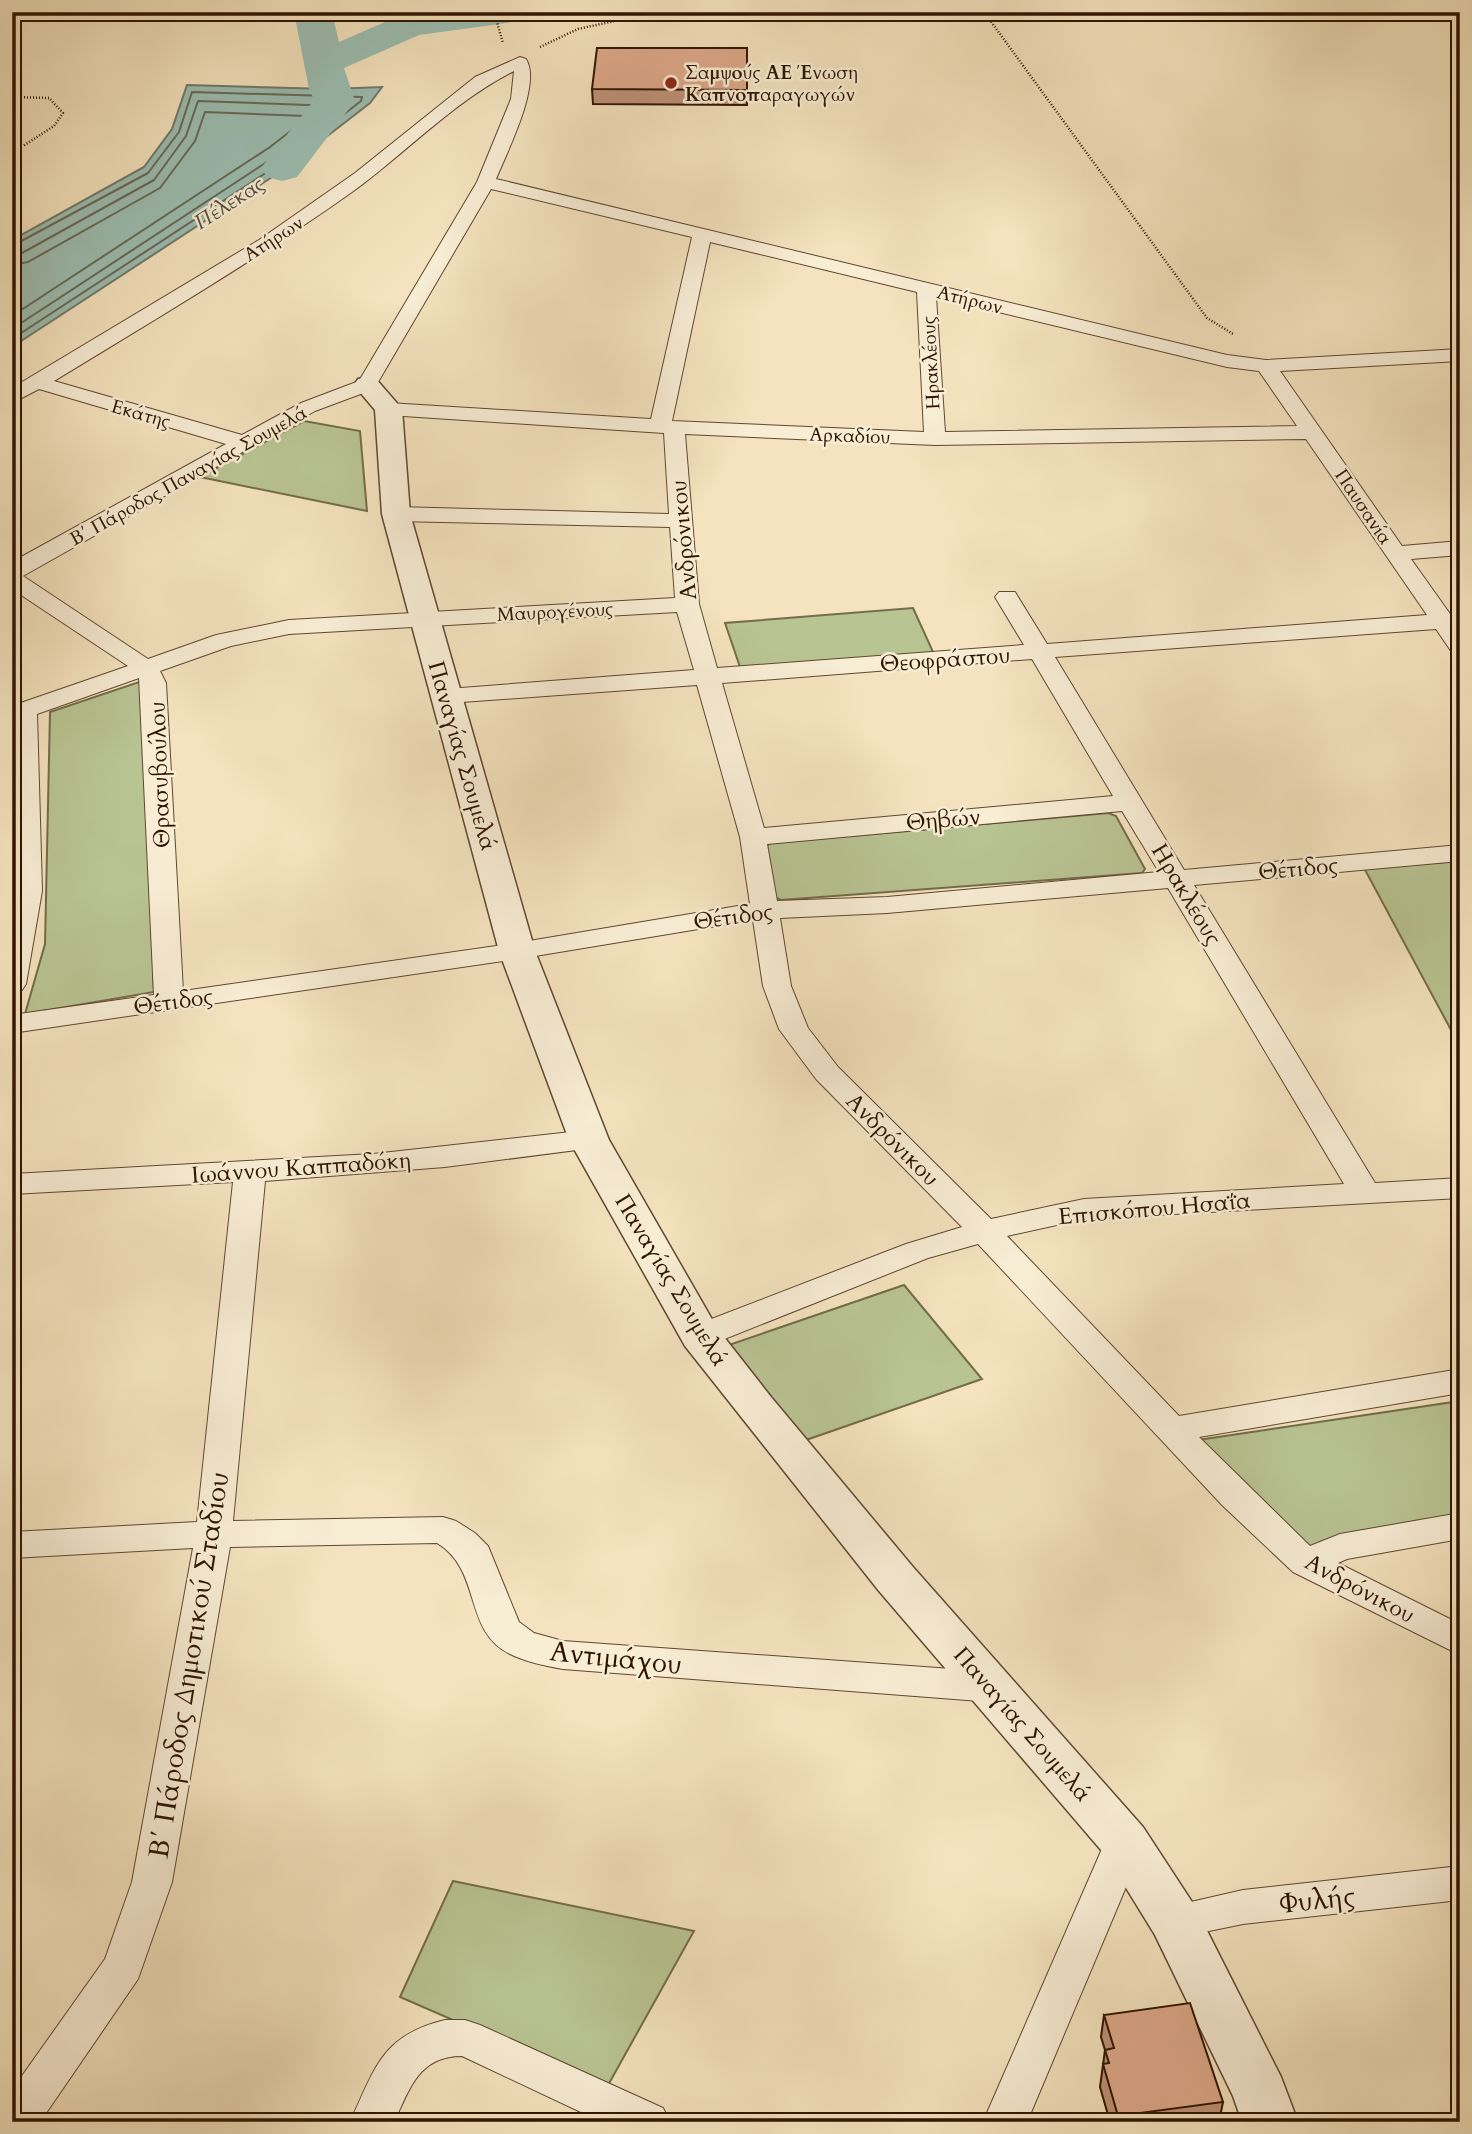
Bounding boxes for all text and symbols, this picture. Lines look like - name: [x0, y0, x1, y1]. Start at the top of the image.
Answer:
- place label: Σαμψούς ΑΕ Ένωση Καπνοπαραγωγών: [685, 60, 858, 108]
- marker: Σαμψούς ΑΕ Ένωση Καπνοπαραγωγών: [663, 75, 679, 91]
- water label: Πέλεκας: [188, 170, 270, 237]
- street label: Ατήρων: [239, 210, 308, 268]
- street label: Ατήρων: [934, 279, 1005, 321]
- street label: Ηρακλέους: [916, 316, 946, 410]
- street label: Εκάτης: [108, 393, 173, 435]
- street label: Β΄ Πάροδος Παναγίας Σουμελά: [65, 400, 312, 552]
- street label: Αρκαδίου: [809, 422, 891, 450]
- street label: Παυσανία: [1328, 464, 1398, 550]
- street label: Ανδρόνικου: [663, 479, 704, 601]
- street label: Μαυρογένους: [496, 596, 614, 628]
- street label: Θεοφράστου: [879, 639, 1011, 680]
- street label: Παναγίας Σουμελά: [421, 658, 504, 855]
- street label: Θρασυβούλου: [141, 701, 178, 849]
- street label: Θηβών: [904, 801, 982, 838]
- street label: Ηρακλέους: [1144, 838, 1229, 951]
- street label: Θέτιδος: [1257, 850, 1339, 887]
- street label: Θέτιδος: [691, 896, 775, 937]
- street label: Θέτιδος: [131, 981, 215, 1022]
- street label: Ανδρόνικου: [839, 1086, 946, 1193]
- street label: Ιωάννου Καππαδόκη: [190, 1144, 412, 1191]
- street label: Επισκόπου Ησαΐα: [1057, 1185, 1252, 1232]
- street label: Παναγίας Σουμελά: [608, 1188, 735, 1372]
- street label: Β΄ Πάροδος Δημοτικού Σταδίου: [140, 1469, 238, 1861]
- street label: Ανδρόνικου: [1299, 1547, 1420, 1630]
- street label: Αντιμάχου: [548, 1632, 684, 1684]
- street label: Παναγίας Σουμελά: [947, 1640, 1099, 1809]
- street label: Φυλής: [1277, 1877, 1357, 1923]

